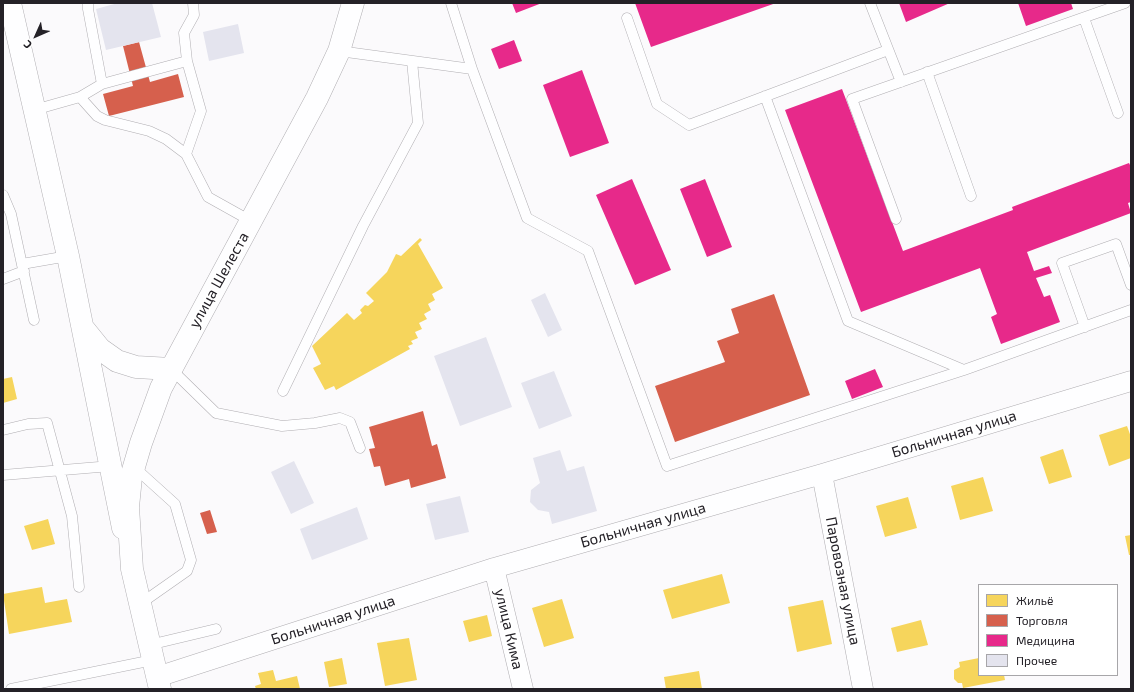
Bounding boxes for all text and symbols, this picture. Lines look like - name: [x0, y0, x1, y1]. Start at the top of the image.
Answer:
- north arrow: [16, 16, 56, 56]
- text: С: [20, 38, 34, 52]
- street label: улица Шелеста: [185, 229, 253, 331]
- street label: Больничная улица: [889, 406, 1019, 462]
- street label: Больничная улица: [578, 498, 708, 552]
- street label: Паровозная улица: [822, 515, 864, 647]
- legend: [978, 584, 1118, 676]
- street label: улица Кима: [491, 587, 527, 671]
- street label: Больничная улица: [269, 591, 397, 649]
- text: Жильё: [1016, 593, 1053, 607]
- text: Торговля: [1016, 613, 1068, 627]
- text: Медицина: [1016, 633, 1075, 647]
- text: Прочее: [1016, 653, 1057, 667]

